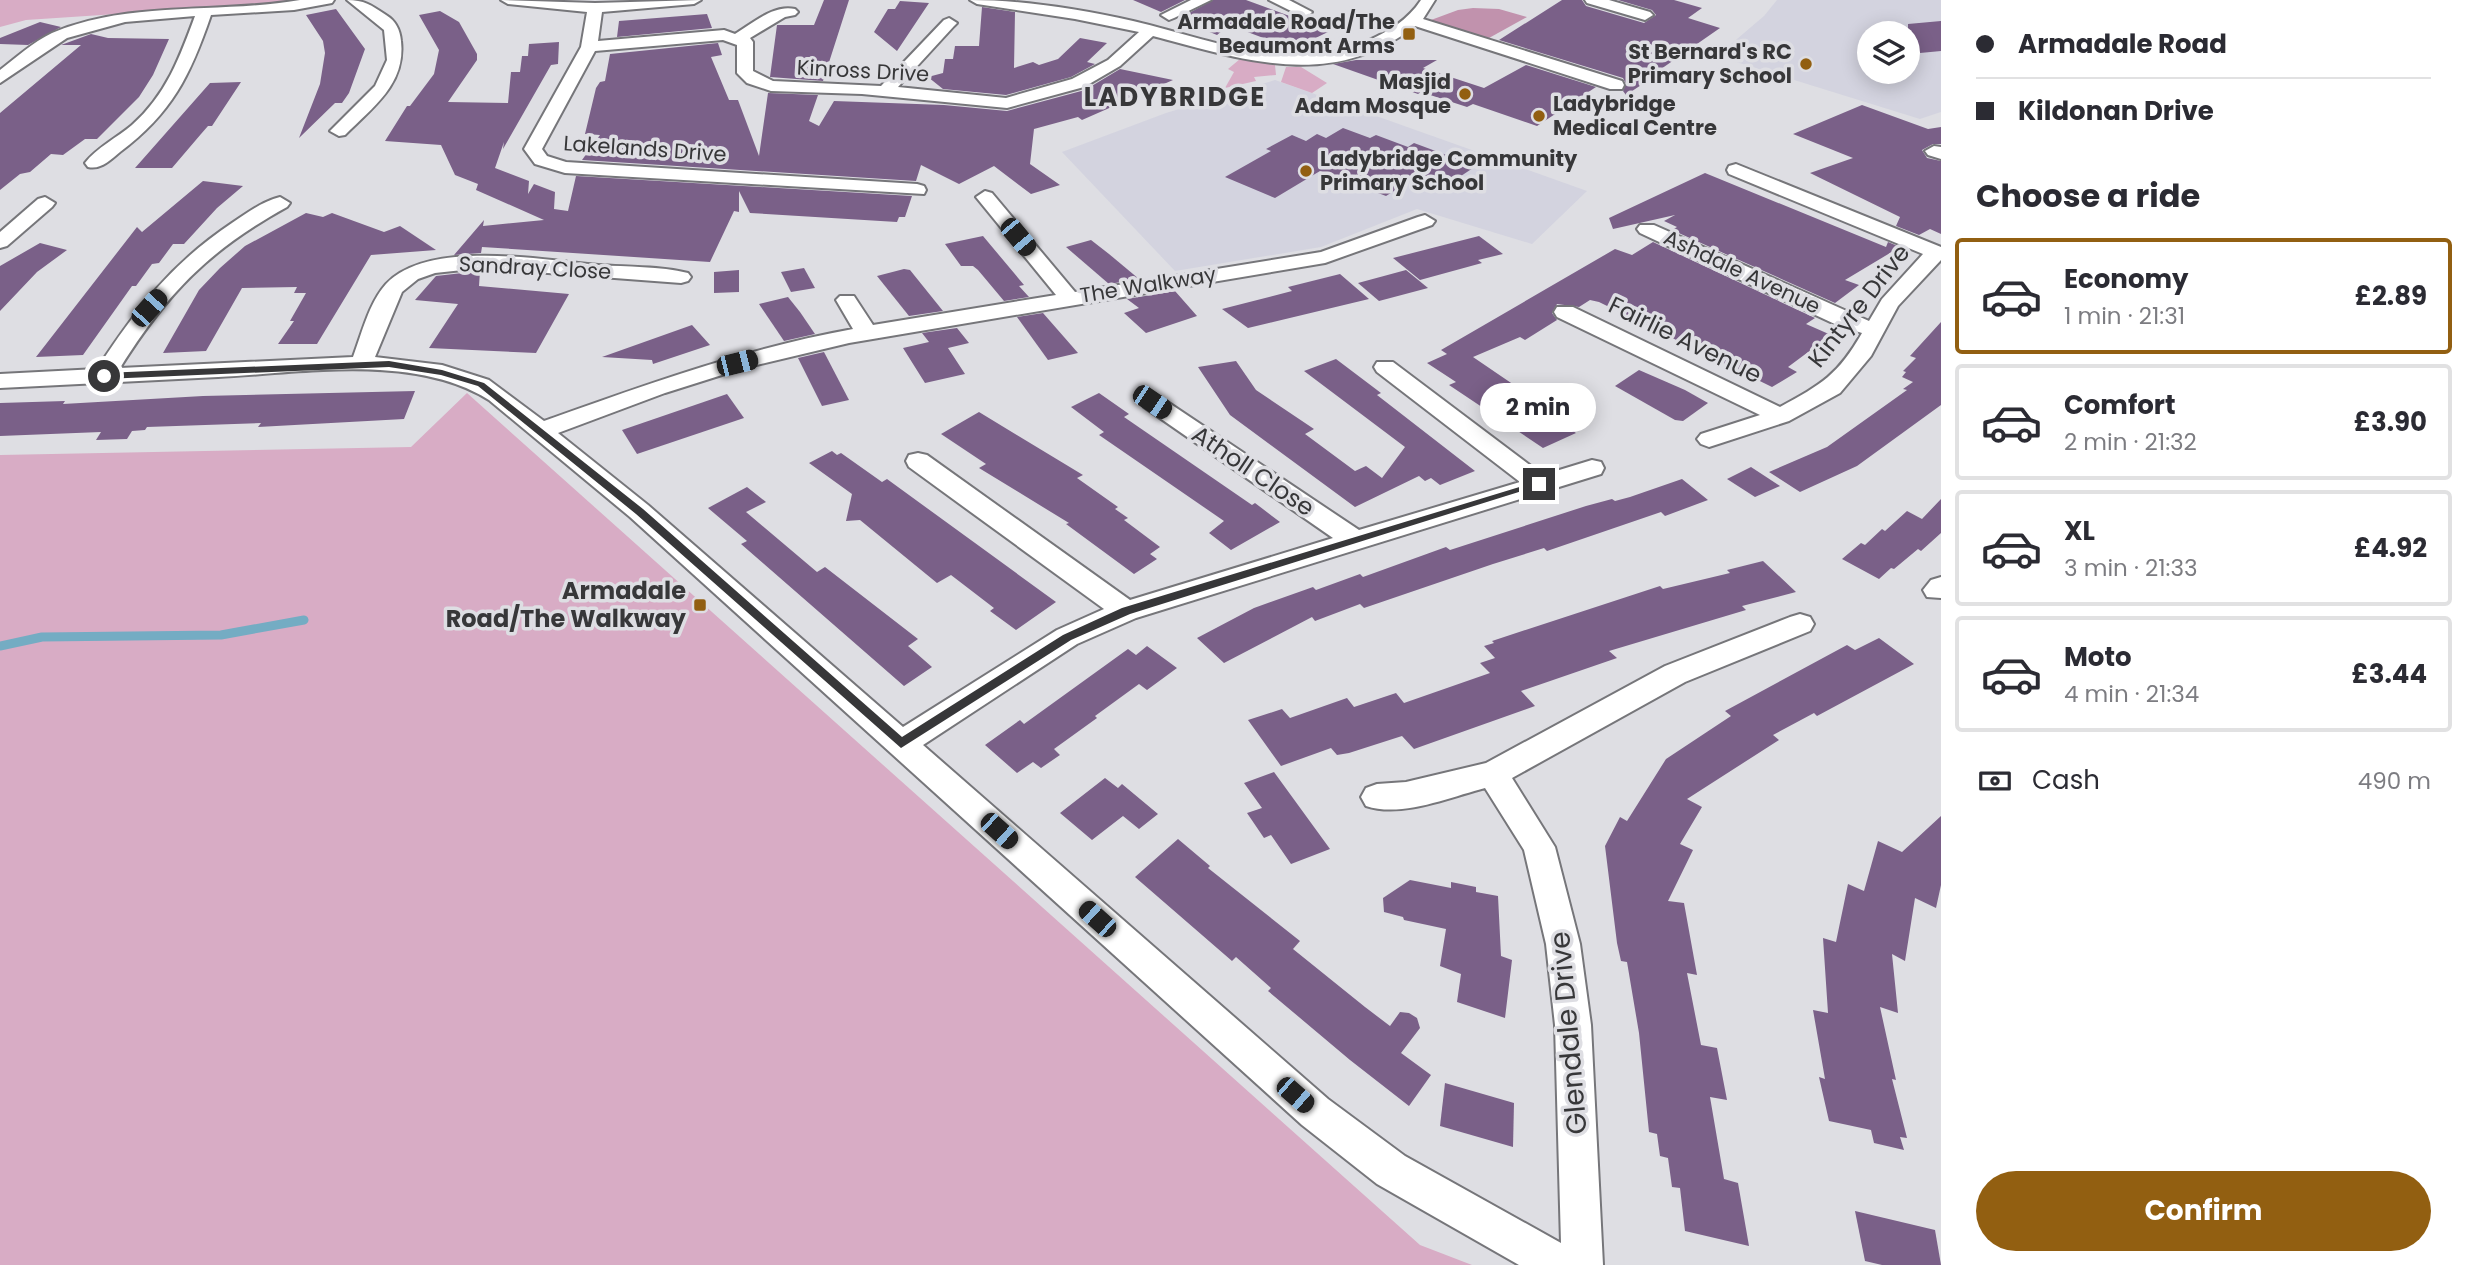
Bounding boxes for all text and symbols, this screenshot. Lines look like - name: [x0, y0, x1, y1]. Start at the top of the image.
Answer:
- place label: Armadale Road/The Beaumont Arms: [1177, 7, 1395, 60]
- map controls: [1857, 21, 1920, 84]
- button: layers: [1857, 21, 1920, 84]
- marker: Armadale Road/The Beaumont Arms: [1401, 26, 1417, 42]
- text: Armadale Road: [2018, 26, 2227, 62]
- place label: St Bernard's RC Primary School: [1628, 37, 1792, 90]
- street label: Kinross Drive: [796, 53, 930, 88]
- marker: St Bernard's RC Primary School: [1798, 56, 1814, 72]
- place label: Masjid Adam Mosque: [1295, 67, 1451, 120]
- district label: LADYBRIDGE: [1084, 79, 1266, 115]
- marker: Masjid Adam Mosque: [1457, 86, 1473, 102]
- place label: Ladybridge Medical Centre: [1553, 89, 1717, 142]
- text: Kildonan Drive: [2018, 93, 2214, 129]
- marker: Ladybridge Medical Centre: [1531, 108, 1547, 124]
- street label: Lakelands Drive: [563, 128, 728, 169]
- place label: Ladybridge Community Primary School: [1320, 144, 1578, 197]
- marker: Ladybridge Community Primary School: [1298, 163, 1314, 179]
- text: Choose a ride: [1976, 173, 2200, 218]
- car: [997, 214, 1040, 260]
- street label: Ashdale Avenue: [1659, 223, 1825, 321]
- street label: Kintyre Drive: [1800, 237, 1917, 374]
- street label: Sandray Close: [458, 249, 612, 286]
- street label: The Walkway: [1078, 259, 1218, 310]
- text: Economy: [2064, 261, 2188, 297]
- icon: car: [1980, 265, 2043, 328]
- text: £2.89: [2355, 278, 2427, 314]
- car: [128, 285, 171, 331]
- street label: Fairlie Avenue: [1603, 288, 1767, 391]
- text: 1 min · 21:31: [2064, 300, 2185, 332]
- car: [715, 348, 760, 378]
- route start: [88, 360, 120, 392]
- car: [1129, 382, 1176, 422]
- callout: 2 min: [1481, 382, 1597, 432]
- text: Comfort: [2064, 387, 2176, 423]
- text: 2 min: [1506, 391, 1570, 423]
- icon: car: [1980, 391, 2043, 454]
- text: £3.90: [2354, 404, 2427, 440]
- street label: Atholl Close: [1186, 417, 1321, 524]
- text: 2 min · 21:32: [2064, 426, 2197, 458]
- route end: [1523, 468, 1555, 500]
- text: XL: [2064, 513, 2095, 549]
- icon: car: [1980, 517, 2043, 580]
- text: £4.92: [2354, 530, 2427, 566]
- text: 3 min · 21:33: [2064, 552, 2198, 584]
- place label: Armadale Road/The Walkway: [446, 574, 687, 635]
- marker: Armadale Road/The Walkway: [692, 597, 708, 613]
- text: Moto: [2064, 639, 2132, 675]
- icon: car: [1980, 643, 2043, 706]
- text: £3.44: [2351, 656, 2427, 692]
- text: 4 min · 21:34: [2064, 678, 2199, 710]
- icon: cash: [1976, 762, 2014, 800]
- text: Cash: [2032, 762, 2100, 798]
- text: 490 m: [2358, 765, 2431, 797]
- car: [977, 809, 1022, 853]
- car: [1075, 897, 1120, 941]
- street label: Glendale Drive: [1540, 930, 1597, 1136]
- car: [1273, 1073, 1318, 1117]
- button: Confirm: [1976, 1171, 2431, 1251]

